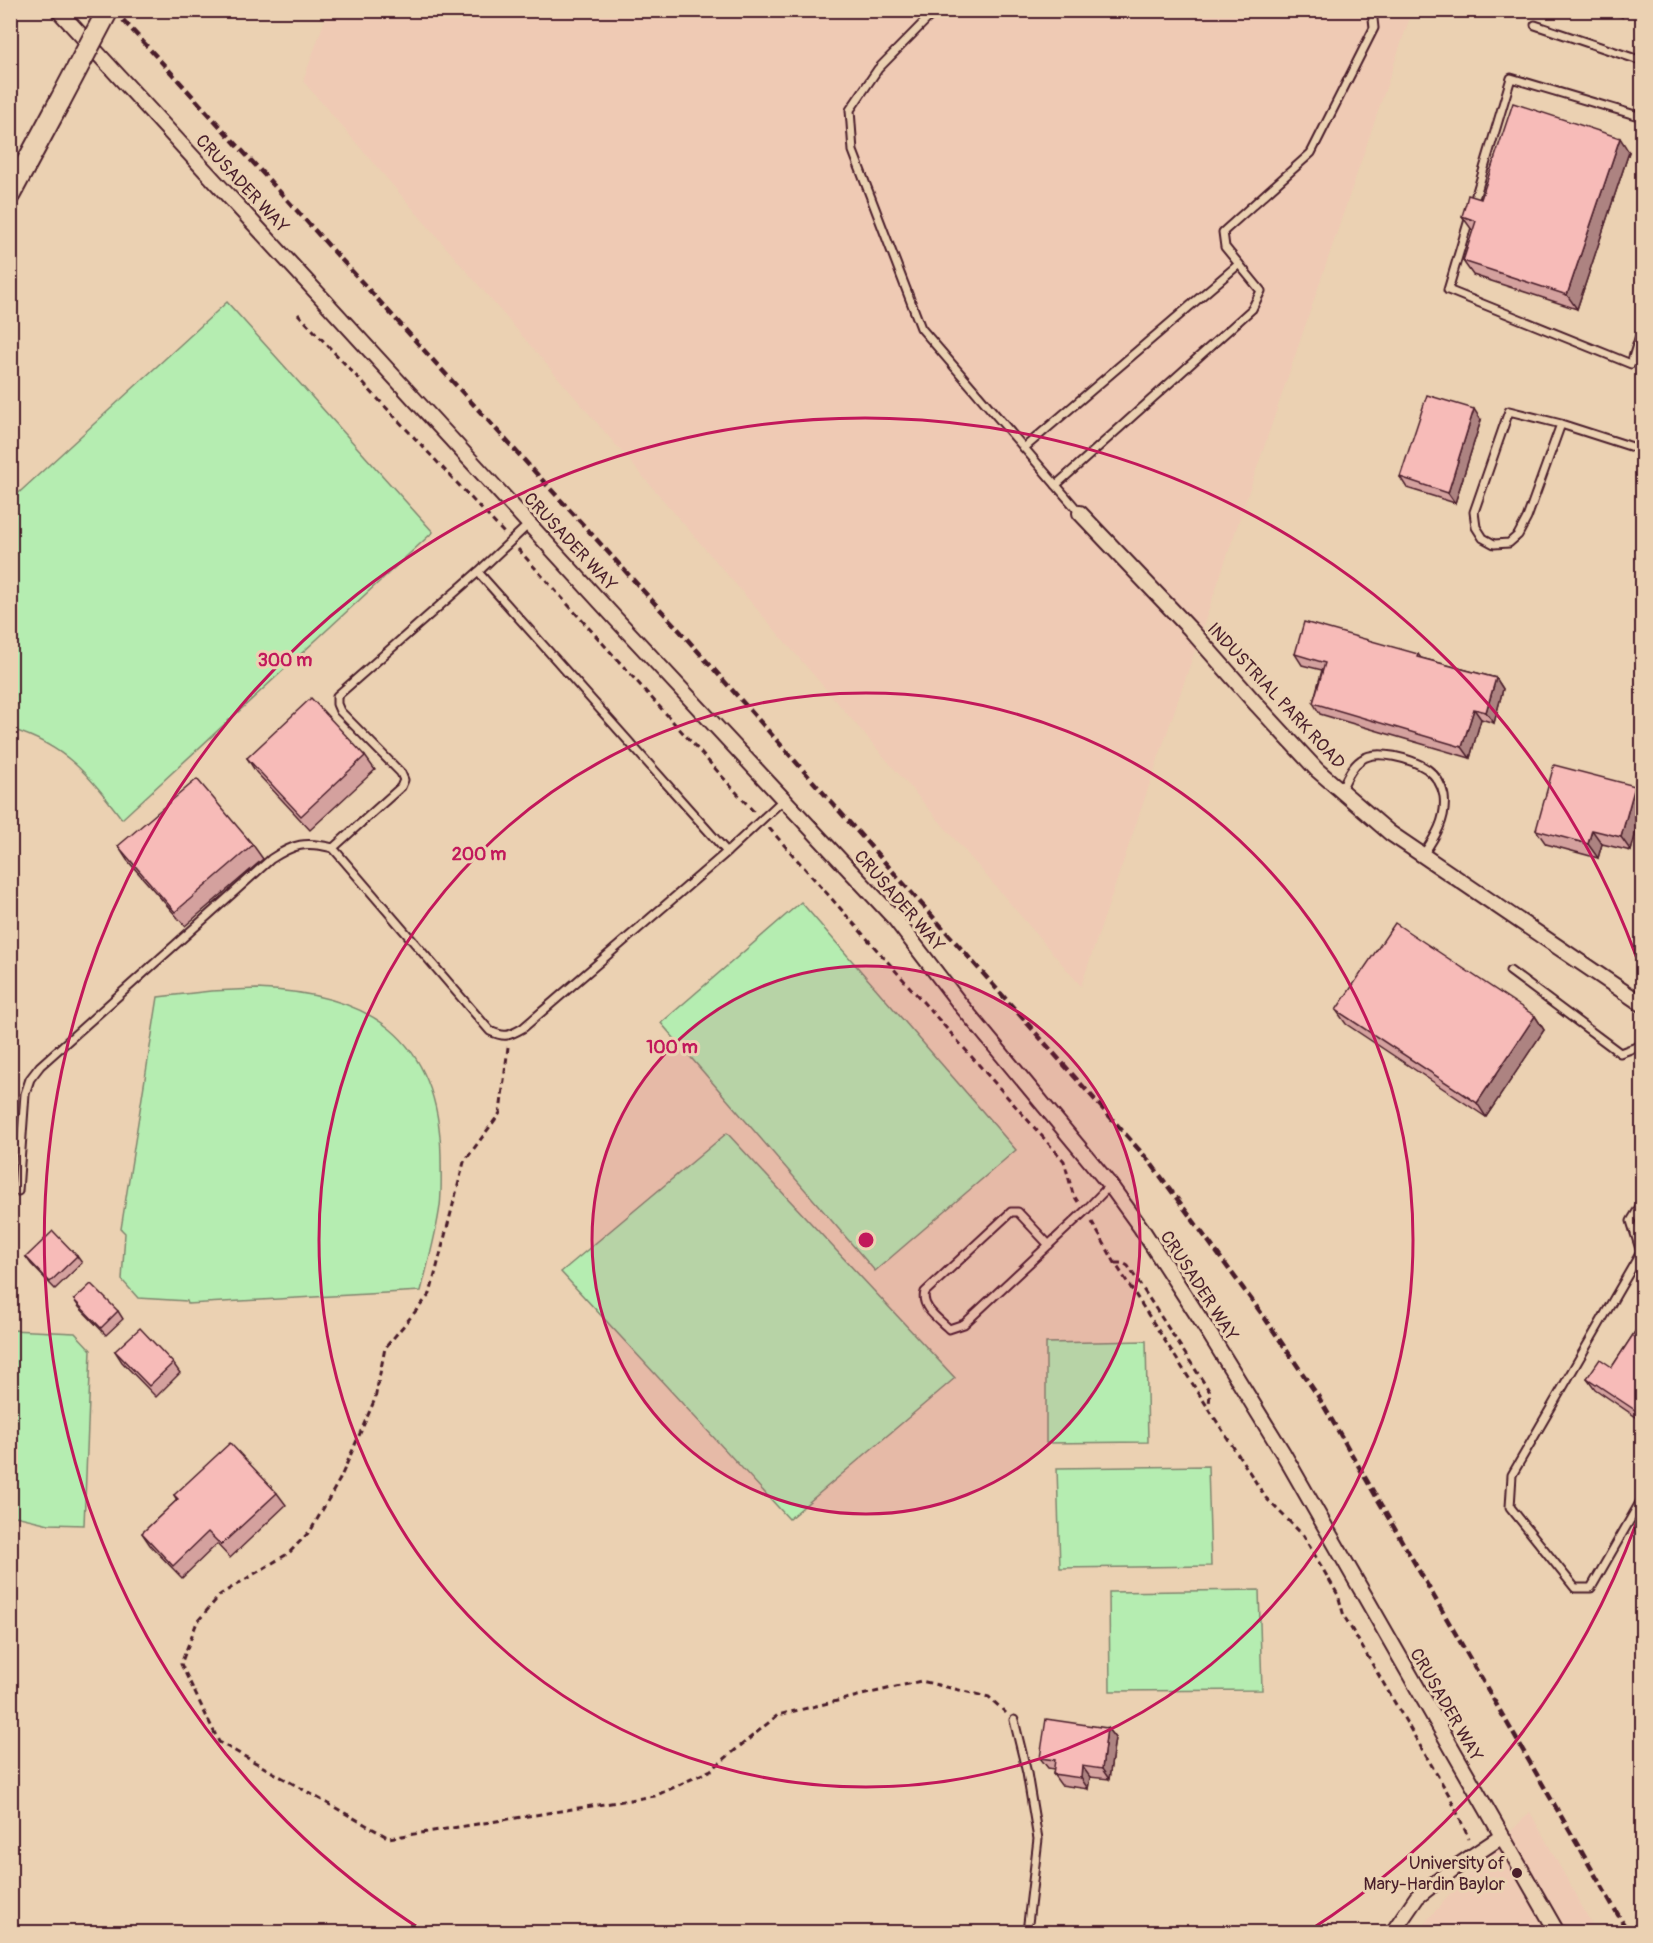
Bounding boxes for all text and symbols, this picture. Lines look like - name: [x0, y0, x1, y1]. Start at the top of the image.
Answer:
- street label: CRUSADER WAY: [190, 130, 294, 239]
- street label: CRUSADER WAY: [518, 488, 622, 597]
- street label: INDUSTRIAL PARK ROAD: [1202, 618, 1350, 774]
- text: 300 m: [258, 649, 312, 672]
- text: 200 m: [452, 843, 506, 866]
- street label: CRUSADER WAY: [849, 846, 950, 957]
- text: 100 m: [646, 1036, 698, 1059]
- street label: CRUSADER WAY: [1155, 1226, 1244, 1346]
- centre of rings: [856, 1230, 876, 1250]
- street label: CRUSADER WAY: [1404, 1644, 1488, 1766]
- place label: University of Mary-Hardin Baylor: [1364, 1852, 1506, 1896]
- marker: University of Mary-Hardin Baylor: [1510, 1866, 1524, 1880]

